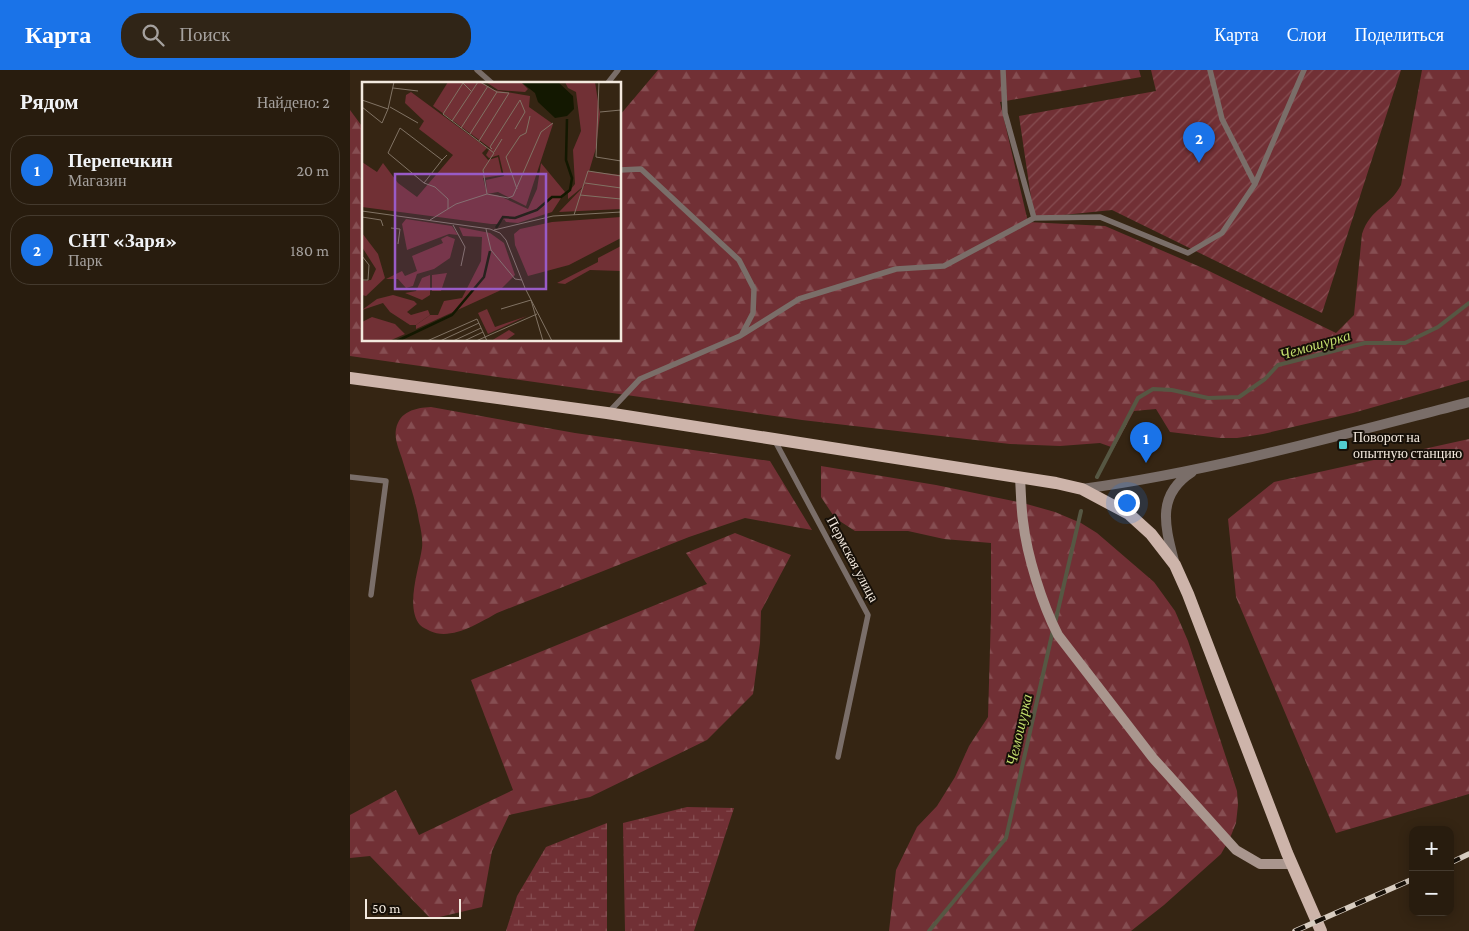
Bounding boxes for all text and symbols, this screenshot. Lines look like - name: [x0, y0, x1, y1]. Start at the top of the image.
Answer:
- search box: [121, 13, 471, 58]
- text: Карта: [25, 21, 91, 48]
- icon: search: [139, 21, 167, 49]
- text: Поиск: [179, 24, 230, 45]
- text: Карта: [1214, 25, 1259, 45]
- text: Слои: [1287, 25, 1326, 45]
- text: Поделиться: [1354, 25, 1444, 45]
- inset map: [362, 82, 621, 341]
- text: Рядом: [20, 90, 79, 114]
- text: Найдено: 2: [257, 94, 330, 111]
- pin: 2: [1183, 122, 1215, 163]
- text: Перепечкин: [68, 150, 173, 171]
- text: 1: [34, 162, 40, 179]
- text: 20 m: [296, 162, 329, 179]
- text: Магазин: [68, 172, 126, 189]
- text: СНТ «Заря»: [68, 230, 177, 251]
- text: 2: [33, 242, 41, 259]
- text: 180 m: [290, 242, 329, 259]
- text: Парк: [68, 252, 102, 269]
- water label: Чемошурка: [1278, 327, 1352, 363]
- pin: 1: [1130, 422, 1162, 463]
- place label: Поворот на опытную станцию: [1353, 429, 1462, 461]
- marker: Поворот на опытную станцию: [1337, 439, 1349, 451]
- your location: [1114, 490, 1140, 516]
- street label: Пермская улица: [824, 513, 883, 605]
- water label: Чемошурка: [1003, 693, 1035, 767]
- map controls: [1409, 826, 1454, 916]
- button: +: [1409, 826, 1454, 871]
- button: −: [1409, 871, 1454, 916]
- scale bar: [365, 896, 461, 919]
- text: 50 m: [372, 900, 400, 916]

